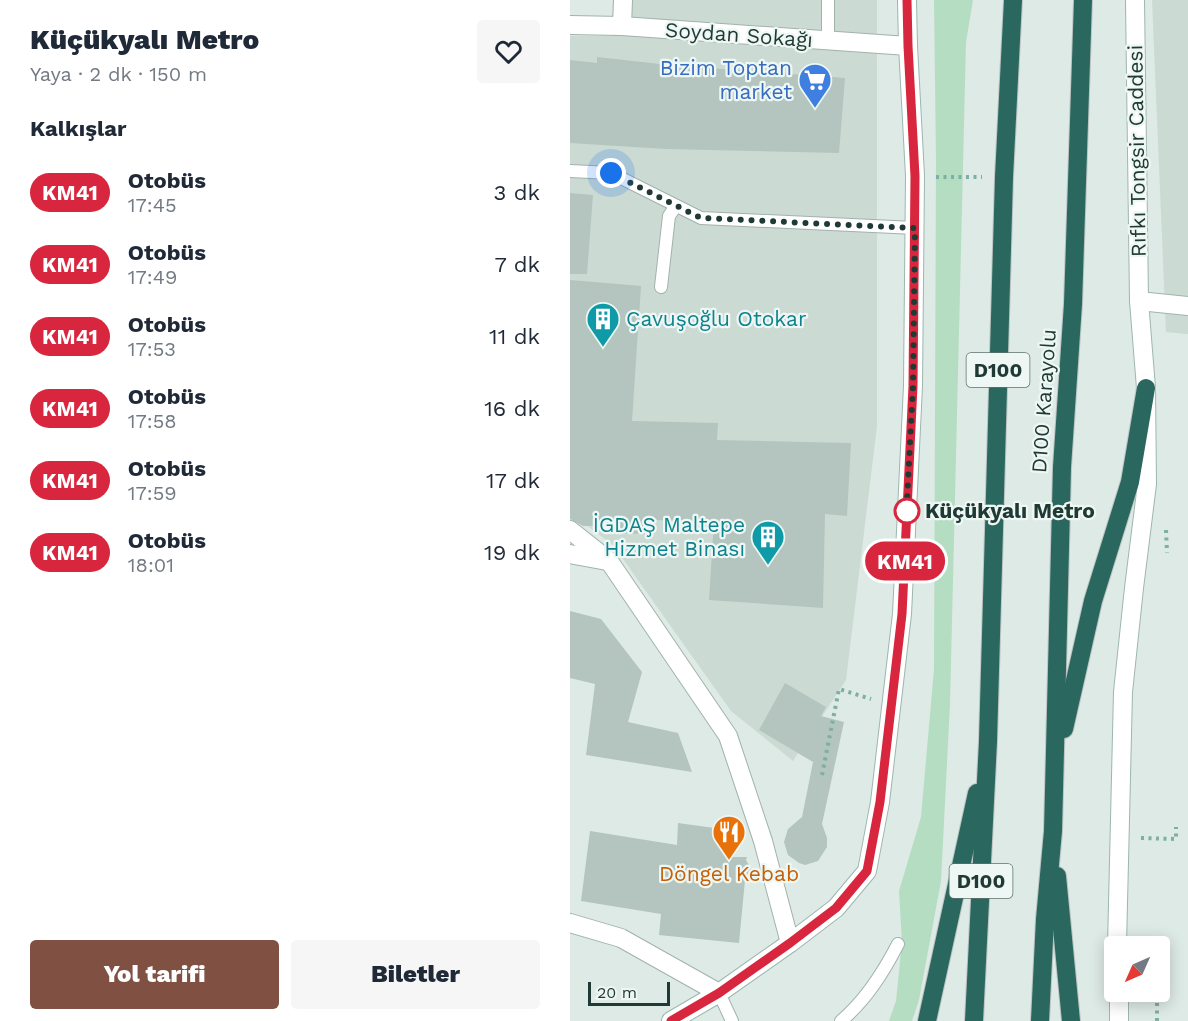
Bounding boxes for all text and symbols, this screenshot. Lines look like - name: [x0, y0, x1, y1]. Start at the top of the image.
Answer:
- street label: Soydan Sokağı: [664, 17, 814, 52]
- button: heart: [477, 20, 540, 83]
- text: Küçükyalı Metro: [30, 23, 259, 56]
- street label: Rıfkı Tongsir Caddesi: [1122, 45, 1151, 257]
- place label: Bizim Toptan market: [660, 55, 792, 104]
- text: Yaya · 2 dk · 150 m: [30, 62, 207, 86]
- supermarket icon: Bizim Toptan market: [797, 62, 833, 109]
- text: Kalkışlar: [30, 116, 126, 141]
- your location: [596, 158, 626, 188]
- text: Otobüs: [128, 168, 206, 193]
- text: KM41: [42, 180, 98, 205]
- text: 3 dk: [493, 180, 540, 205]
- text: 17:45: [128, 193, 177, 217]
- text: Otobüs: [128, 240, 206, 265]
- text: KM41: [42, 252, 98, 277]
- text: 7 dk: [495, 252, 540, 277]
- text: 17:49: [128, 265, 177, 289]
- building icon: Çavuşoğlu Otokar: [585, 301, 621, 348]
- place label: Çavuşoğlu Otokar: [626, 306, 807, 331]
- text: Otobüs: [128, 312, 206, 337]
- text: KM41: [42, 324, 98, 349]
- text: 11 dk: [489, 324, 540, 349]
- street label: D100 Karayolu: [1026, 328, 1061, 474]
- text: 17:53: [128, 337, 176, 361]
- road number: D100: [966, 353, 1030, 387]
- text: Otobüs: [128, 384, 206, 409]
- text: KM41: [42, 396, 98, 421]
- text: 16 dk: [484, 396, 540, 421]
- text: 17:58: [128, 409, 177, 433]
- text: Otobüs: [128, 456, 206, 481]
- text: KM41: [42, 468, 98, 493]
- text: 17 dk: [486, 468, 540, 493]
- text: 17:59: [128, 481, 177, 505]
- marker: Küçükyalı Metro: [894, 498, 920, 524]
- place label: Küçükyalı Metro: [925, 498, 1095, 523]
- place label: İGDAŞ Maltepe Hizmet Binası: [593, 512, 745, 561]
- building icon: İGDAŞ Maltepe Hizmet Binası: [750, 519, 786, 566]
- text: Otobüs: [128, 528, 206, 553]
- text: KM41: [42, 540, 98, 565]
- text: 19 dk: [484, 540, 540, 565]
- line badge: KM41: [863, 542, 947, 580]
- text: KM41: [877, 549, 933, 574]
- text: 18:01: [128, 553, 174, 577]
- restaurant icon: Döngel Kebab: [711, 814, 747, 861]
- place label: Döngel Kebab: [659, 861, 799, 886]
- road number: D100: [950, 864, 1012, 898]
- north arrow: [1104, 936, 1170, 1002]
- map controls: [1104, 936, 1170, 1002]
- button: Yol tarifi: [30, 940, 279, 1009]
- button: Biletler: [291, 940, 540, 1009]
- scale bar: [588, 979, 670, 1006]
- text: 20 m: [597, 983, 637, 1002]

